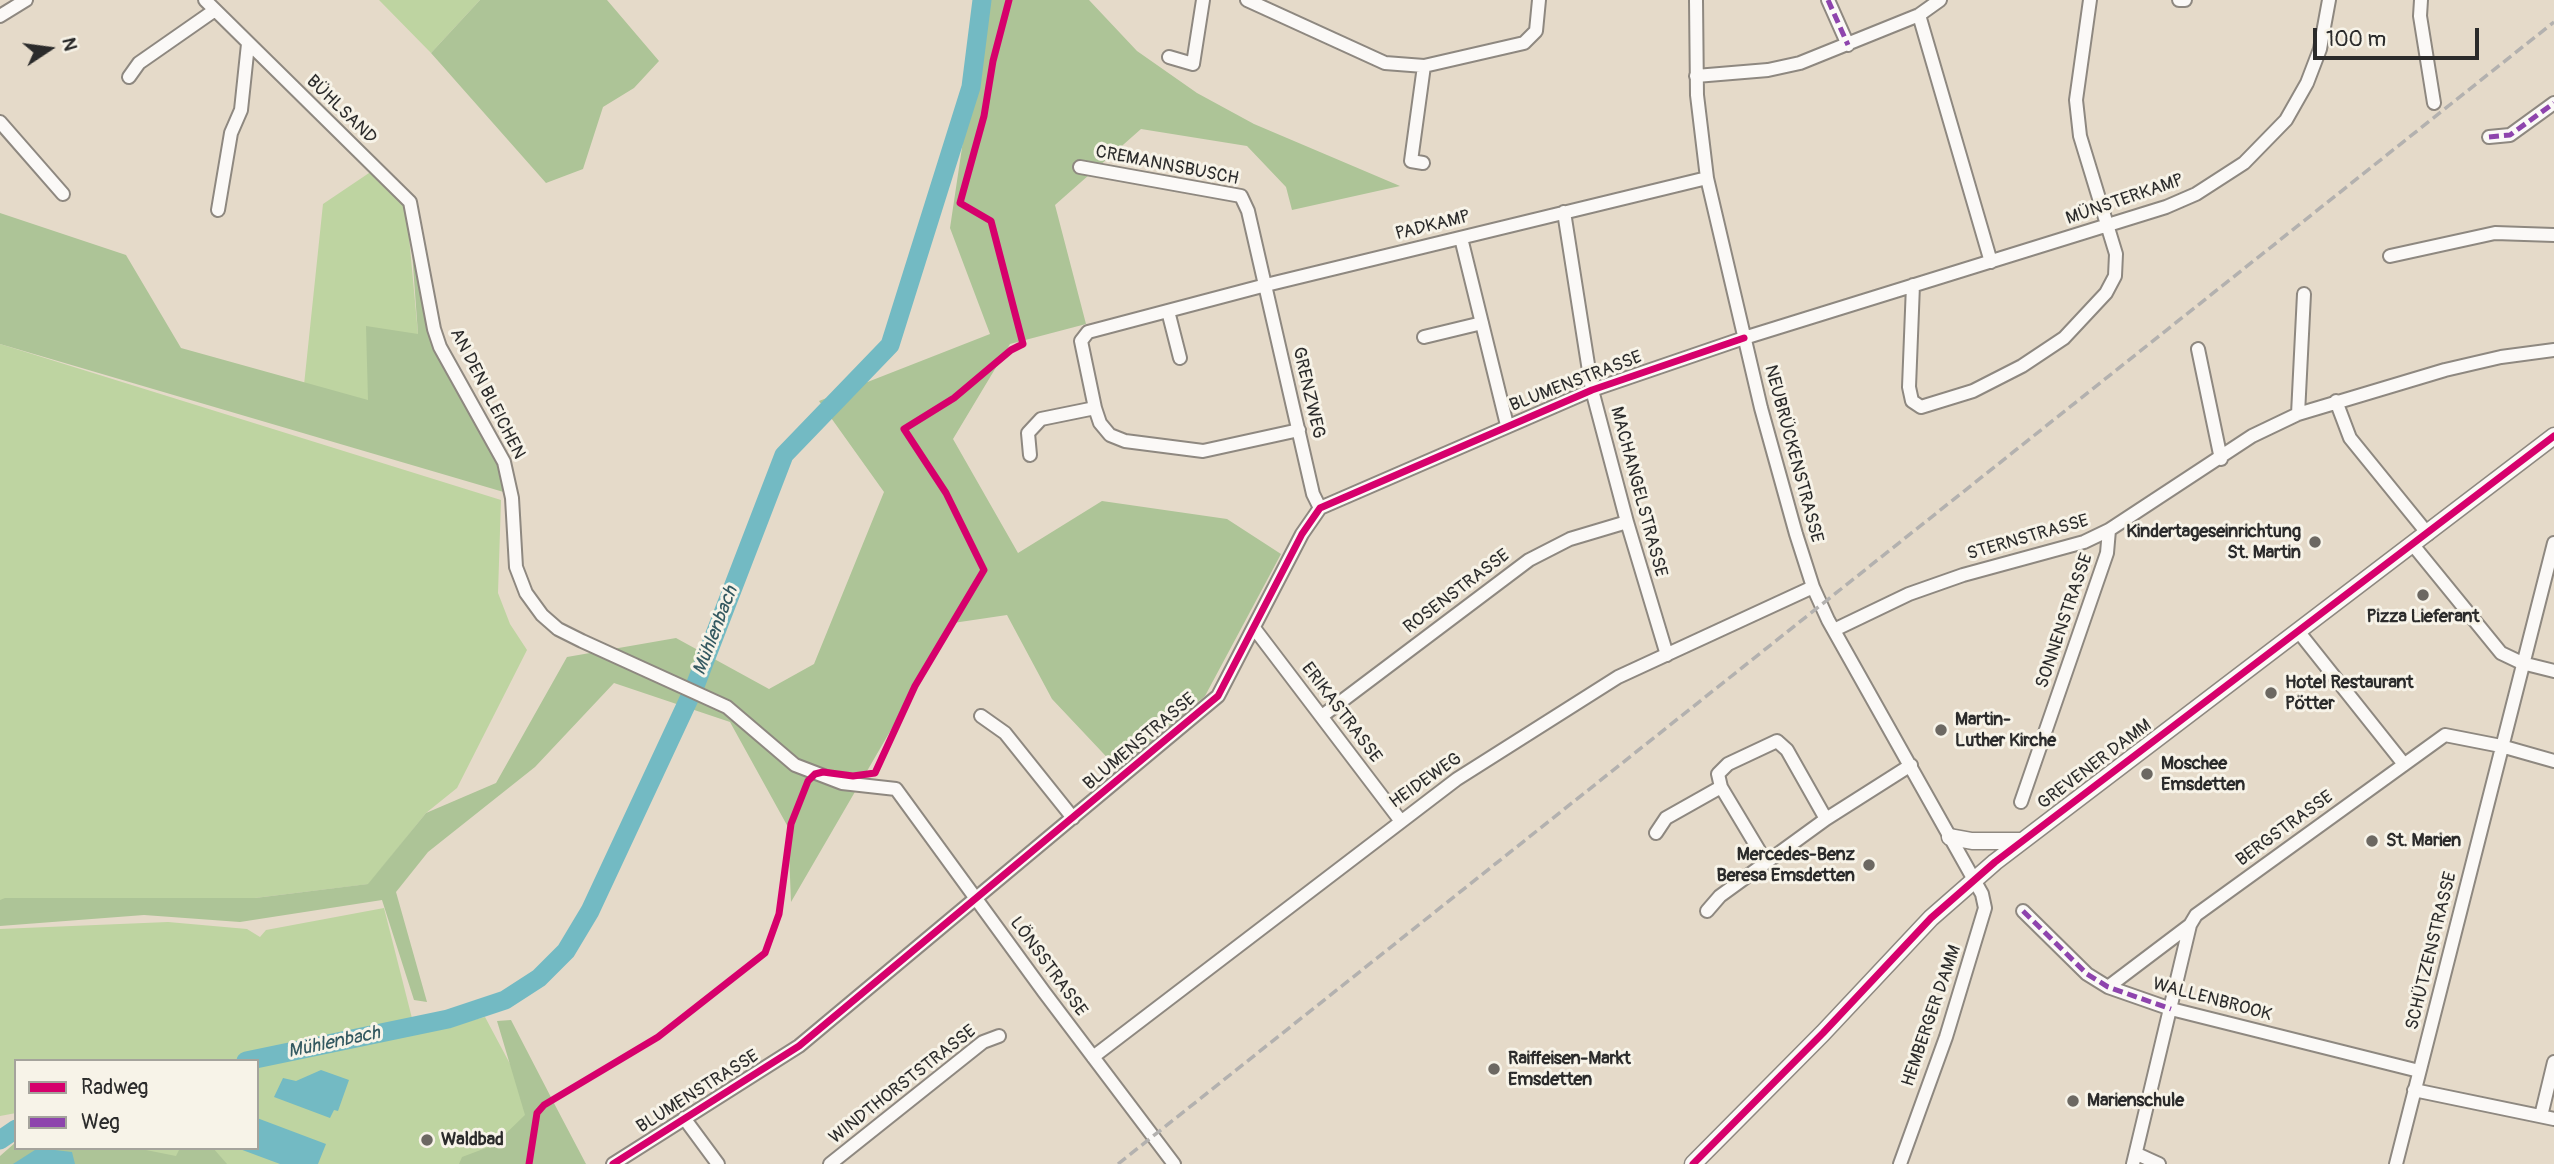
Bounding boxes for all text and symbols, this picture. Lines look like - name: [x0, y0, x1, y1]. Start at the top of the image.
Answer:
- north arrow: [14, 14, 84, 84]
- scale bar: [2316, 14, 2482, 58]
- text: 100 m: [2326, 26, 2386, 53]
- text: N: [56, 35, 83, 53]
- street label: BÜHLSAND: [301, 71, 381, 149]
- street label: CREMANNSBUSCH: [1094, 142, 1240, 190]
- street label: MÜNSTERKAMP: [2063, 170, 2187, 230]
- street label: PADKAMP: [1393, 206, 1473, 246]
- street label: AN DEN BLEICHEN: [445, 325, 529, 463]
- street label: GRENZWEG: [1287, 345, 1329, 441]
- street label: BLUMENSTRASSE: [1507, 347, 1645, 417]
- street label: NEUBRÜCKENSTRASSE: [1759, 363, 1827, 545]
- street label: MACHANGELSTRASSE: [1605, 405, 1671, 579]
- street label: STERNSTRASSE: [1965, 510, 2091, 566]
- place label: Kindertageseinrichtung St. Martin: [2126, 521, 2301, 564]
- marker: Kindertageseinrichtung St. Martin: [2307, 534, 2323, 550]
- street label: ROSENSTRASSE: [1400, 545, 1514, 639]
- street label: SONNENSTRASSE: [2032, 551, 2098, 691]
- water label: Mühlenbach: [689, 583, 743, 679]
- marker: Pizza Lieferant: [2415, 587, 2431, 603]
- place label: Pizza Lieferant: [2366, 606, 2480, 628]
- street label: ERIKASTRASSE: [1296, 658, 1386, 768]
- place label: Hotel Restaurant Pötter: [2285, 672, 2414, 714]
- marker: Hotel Restaurant Pötter: [2263, 685, 2279, 701]
- street label: BLUMENSTRASSE: [1079, 689, 1201, 795]
- place label: Martin- Luther Kirche: [1955, 709, 2056, 752]
- street label: GREVENER DAMM: [2034, 715, 2156, 815]
- marker: Martin- Luther Kirche: [1933, 722, 1949, 738]
- street label: HEIDEWEG: [1386, 748, 1466, 814]
- place label: Moschee Emsdetten: [2161, 753, 2245, 796]
- marker: Moschee Emsdetten: [2139, 766, 2155, 782]
- street label: BERGSTRASSE: [2232, 787, 2338, 871]
- place label: St. Marien: [2386, 830, 2461, 852]
- marker: St. Marien: [2364, 833, 2380, 849]
- place label: Mercedes-Benz Beresa Emsdetten: [1716, 844, 1855, 886]
- marker: Mercedes-Benz Beresa Emsdetten: [1861, 857, 1877, 873]
- street label: SCHÜTZENSTRASSE: [2402, 870, 2462, 1032]
- street label: LÖNSSTRASSE: [1005, 913, 1091, 1021]
- street label: HEMBERGER DAMM: [1898, 942, 1966, 1090]
- street label: WALLENBROOK: [2150, 974, 2274, 1026]
- street label: WINDTHORSTSTRASSE: [825, 1021, 981, 1149]
- water label: Mühlenbach: [286, 1022, 382, 1064]
- street label: BLUMENSTRASSE: [633, 1046, 763, 1138]
- place label: Raiffeisen-Markt Emsdetten: [1508, 1048, 1631, 1090]
- legend: [14, 1059, 259, 1150]
- marker: Raiffeisen-Markt Emsdetten: [1486, 1061, 1502, 1077]
- text: Radweg: [81, 1074, 148, 1101]
- place label: Marienschule: [2087, 1090, 2184, 1112]
- marker: Marienschule: [2065, 1093, 2081, 1109]
- text: Weg: [81, 1109, 120, 1136]
- place label: Waldbad: [441, 1129, 504, 1151]
- marker: Waldbad: [419, 1132, 435, 1148]

